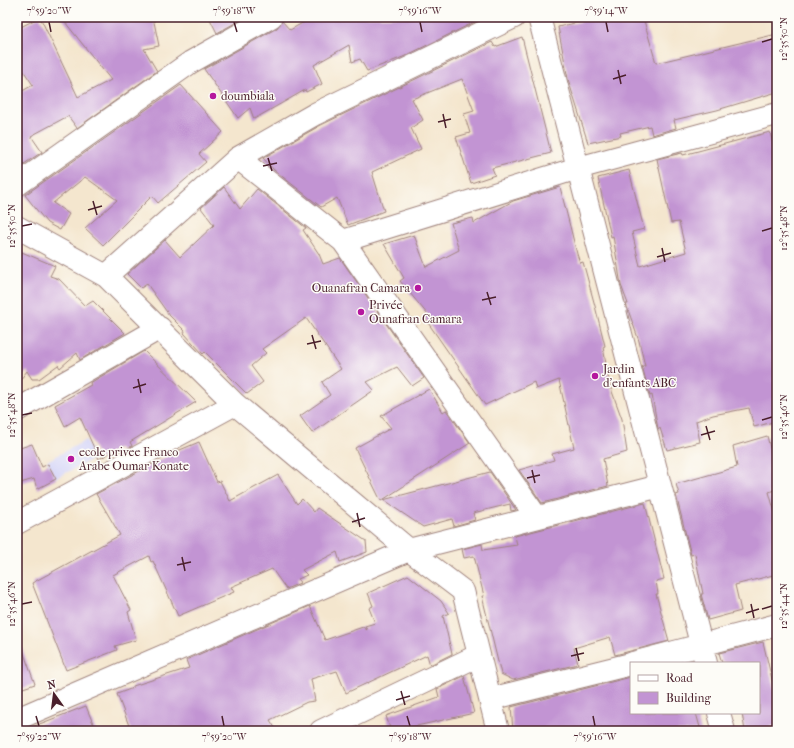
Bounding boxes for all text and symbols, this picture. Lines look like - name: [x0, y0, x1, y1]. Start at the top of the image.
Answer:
- text: 7°59'20"W: [27, 5, 72, 17]
- text: 7°59'18"W: [213, 5, 256, 17]
- text: 7°59'16"W: [399, 5, 443, 17]
- text: 7°59'14"W: [584, 5, 629, 17]
- text: 12°35'50"N: [778, 16, 790, 61]
- place label: doumbiala: [221, 89, 275, 103]
- marker: doumbiala: [208, 91, 218, 101]
- text: 12°35'50"N: [6, 203, 18, 248]
- text: 12°35'48"N: [778, 205, 790, 251]
- place label: Ouanafran Camara: [312, 281, 410, 295]
- marker: Ouanafran Camara: [413, 283, 423, 293]
- place label: Privée Ounafran Camara: [369, 298, 462, 326]
- marker: Privée Ounafran Camara: [356, 307, 366, 317]
- place label: Jardin d'enfants ABC: [602, 362, 676, 390]
- marker: Jardin d'enfants ABC: [590, 371, 600, 381]
- text: 12°35'48"N: [6, 392, 18, 438]
- text: 12°35'46"N: [778, 394, 790, 440]
- place label: ecole privee Franco Arabe Oumar Konate: [78, 445, 189, 473]
- marker: ecole privee Franco Arabe Oumar Konate: [66, 454, 76, 464]
- text: 12°35'46"N: [6, 581, 18, 627]
- text: 12°35'44"N: [778, 582, 790, 629]
- legend: [630, 662, 760, 714]
- text: Road: [666, 671, 693, 685]
- north arrow: [34, 674, 74, 714]
- text: N: [46, 677, 58, 692]
- text: Building: [666, 691, 711, 705]
- text: 7°59'22"W: [17, 731, 62, 743]
- text: 7°59'20"W: [202, 731, 247, 743]
- text: 7°59'18"W: [389, 731, 432, 743]
- text: 7°59'16"W: [574, 731, 618, 743]

